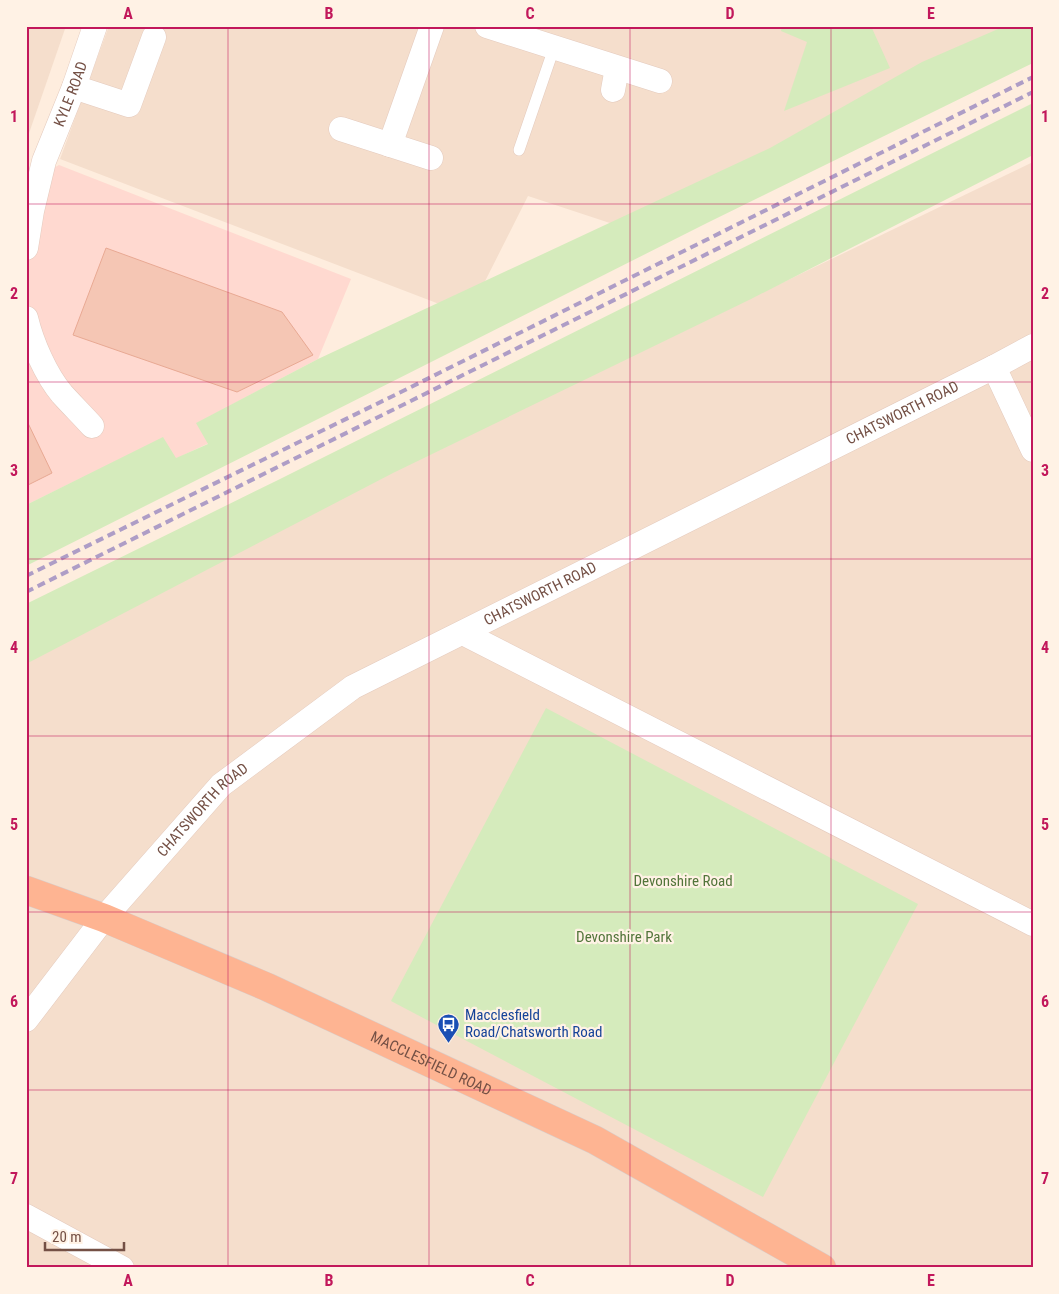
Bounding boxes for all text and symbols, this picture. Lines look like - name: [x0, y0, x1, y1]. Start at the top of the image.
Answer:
- text: A: [123, 4, 133, 23]
- text: B: [325, 4, 334, 23]
- text: C: [525, 4, 535, 23]
- text: D: [725, 4, 735, 23]
- text: E: [927, 4, 935, 23]
- street label: KYLE ROAD: [50, 59, 91, 129]
- text: 1: [10, 107, 18, 126]
- text: 1: [1041, 107, 1049, 126]
- text: 2: [10, 284, 18, 303]
- text: 2: [1041, 284, 1049, 303]
- street label: CHATSWORTH ROAD: [843, 377, 962, 448]
- text: 3: [10, 461, 18, 480]
- text: 3: [1041, 461, 1049, 480]
- street label: CHATSWORTH ROAD: [481, 558, 599, 629]
- text: 4: [10, 638, 18, 657]
- text: 4: [1041, 638, 1049, 657]
- street label: CHATSWORTH ROAD: [153, 759, 251, 860]
- text: 5: [10, 815, 18, 834]
- text: 5: [1041, 815, 1049, 834]
- park label: Devonshire Road: [633, 872, 733, 890]
- park label: Devonshire Park: [576, 928, 672, 946]
- text: 6: [10, 992, 18, 1011]
- text: 6: [1041, 992, 1049, 1011]
- place label: Macclesfield Road/Chatsworth Road: [465, 1006, 602, 1041]
- bus stop icon: Macclesfield Road/Chatsworth Road: [437, 1012, 461, 1043]
- street label: MACCLESFIELD ROAD: [368, 1028, 494, 1099]
- text: 7: [10, 1169, 18, 1188]
- text: 7: [1041, 1169, 1049, 1188]
- scale bar: [45, 1219, 124, 1251]
- text: 20 m: [52, 1228, 82, 1246]
- text: A: [123, 1271, 133, 1290]
- text: B: [325, 1271, 334, 1290]
- text: C: [525, 1271, 535, 1290]
- text: D: [725, 1271, 735, 1290]
- text: E: [927, 1271, 935, 1290]

